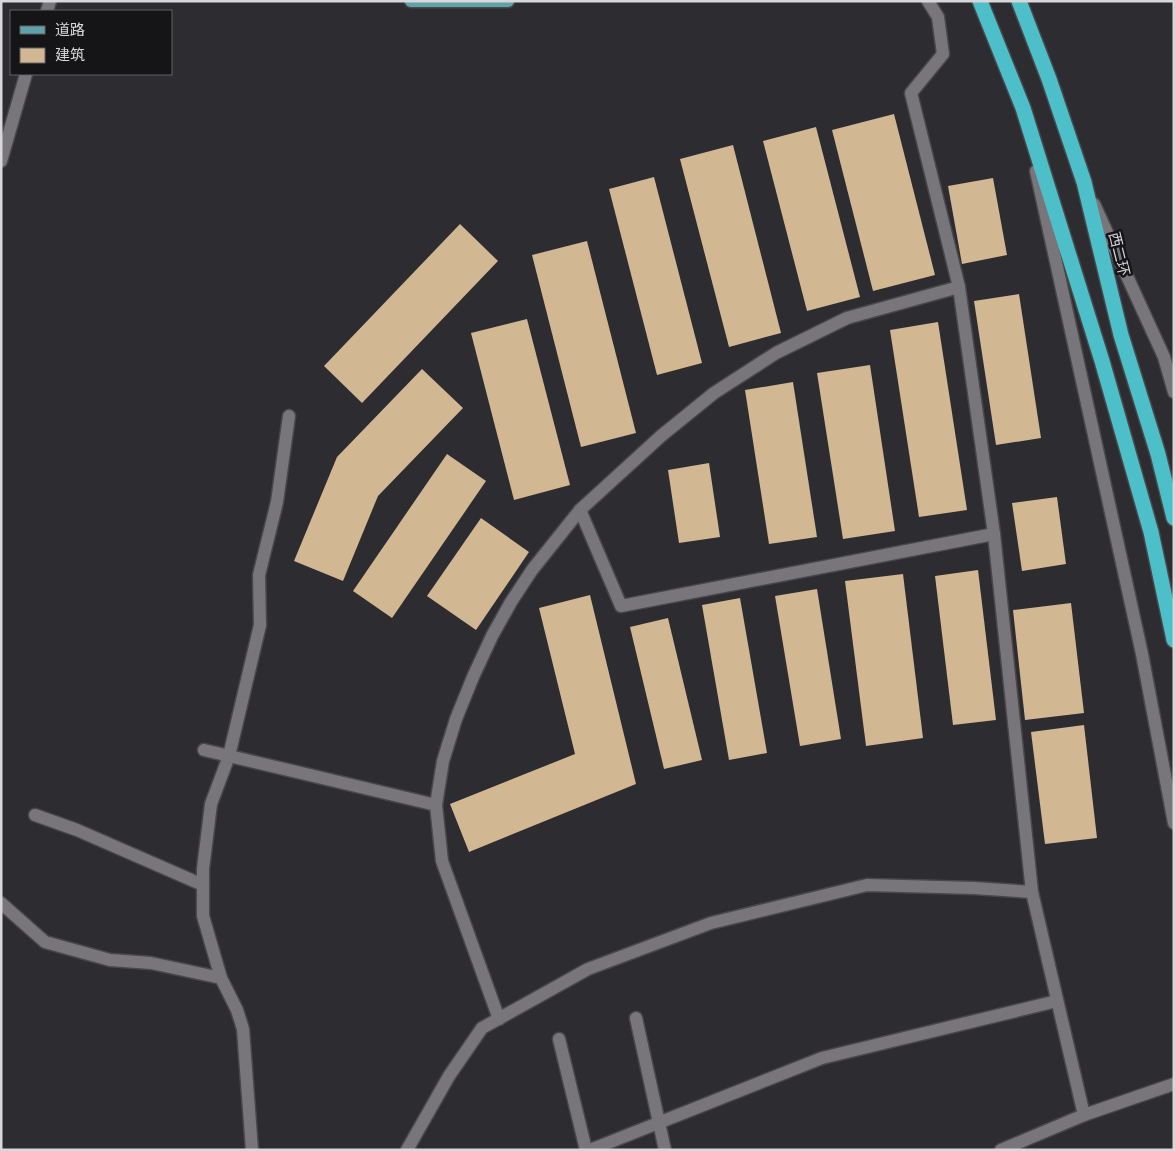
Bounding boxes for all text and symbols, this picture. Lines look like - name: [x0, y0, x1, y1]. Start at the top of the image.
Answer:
- legend: [10, 10, 172, 75]
- text: 道路: [55, 21, 85, 39]
- text: 建筑: [55, 46, 85, 64]
- street label: 西二环: [1105, 230, 1133, 278]

